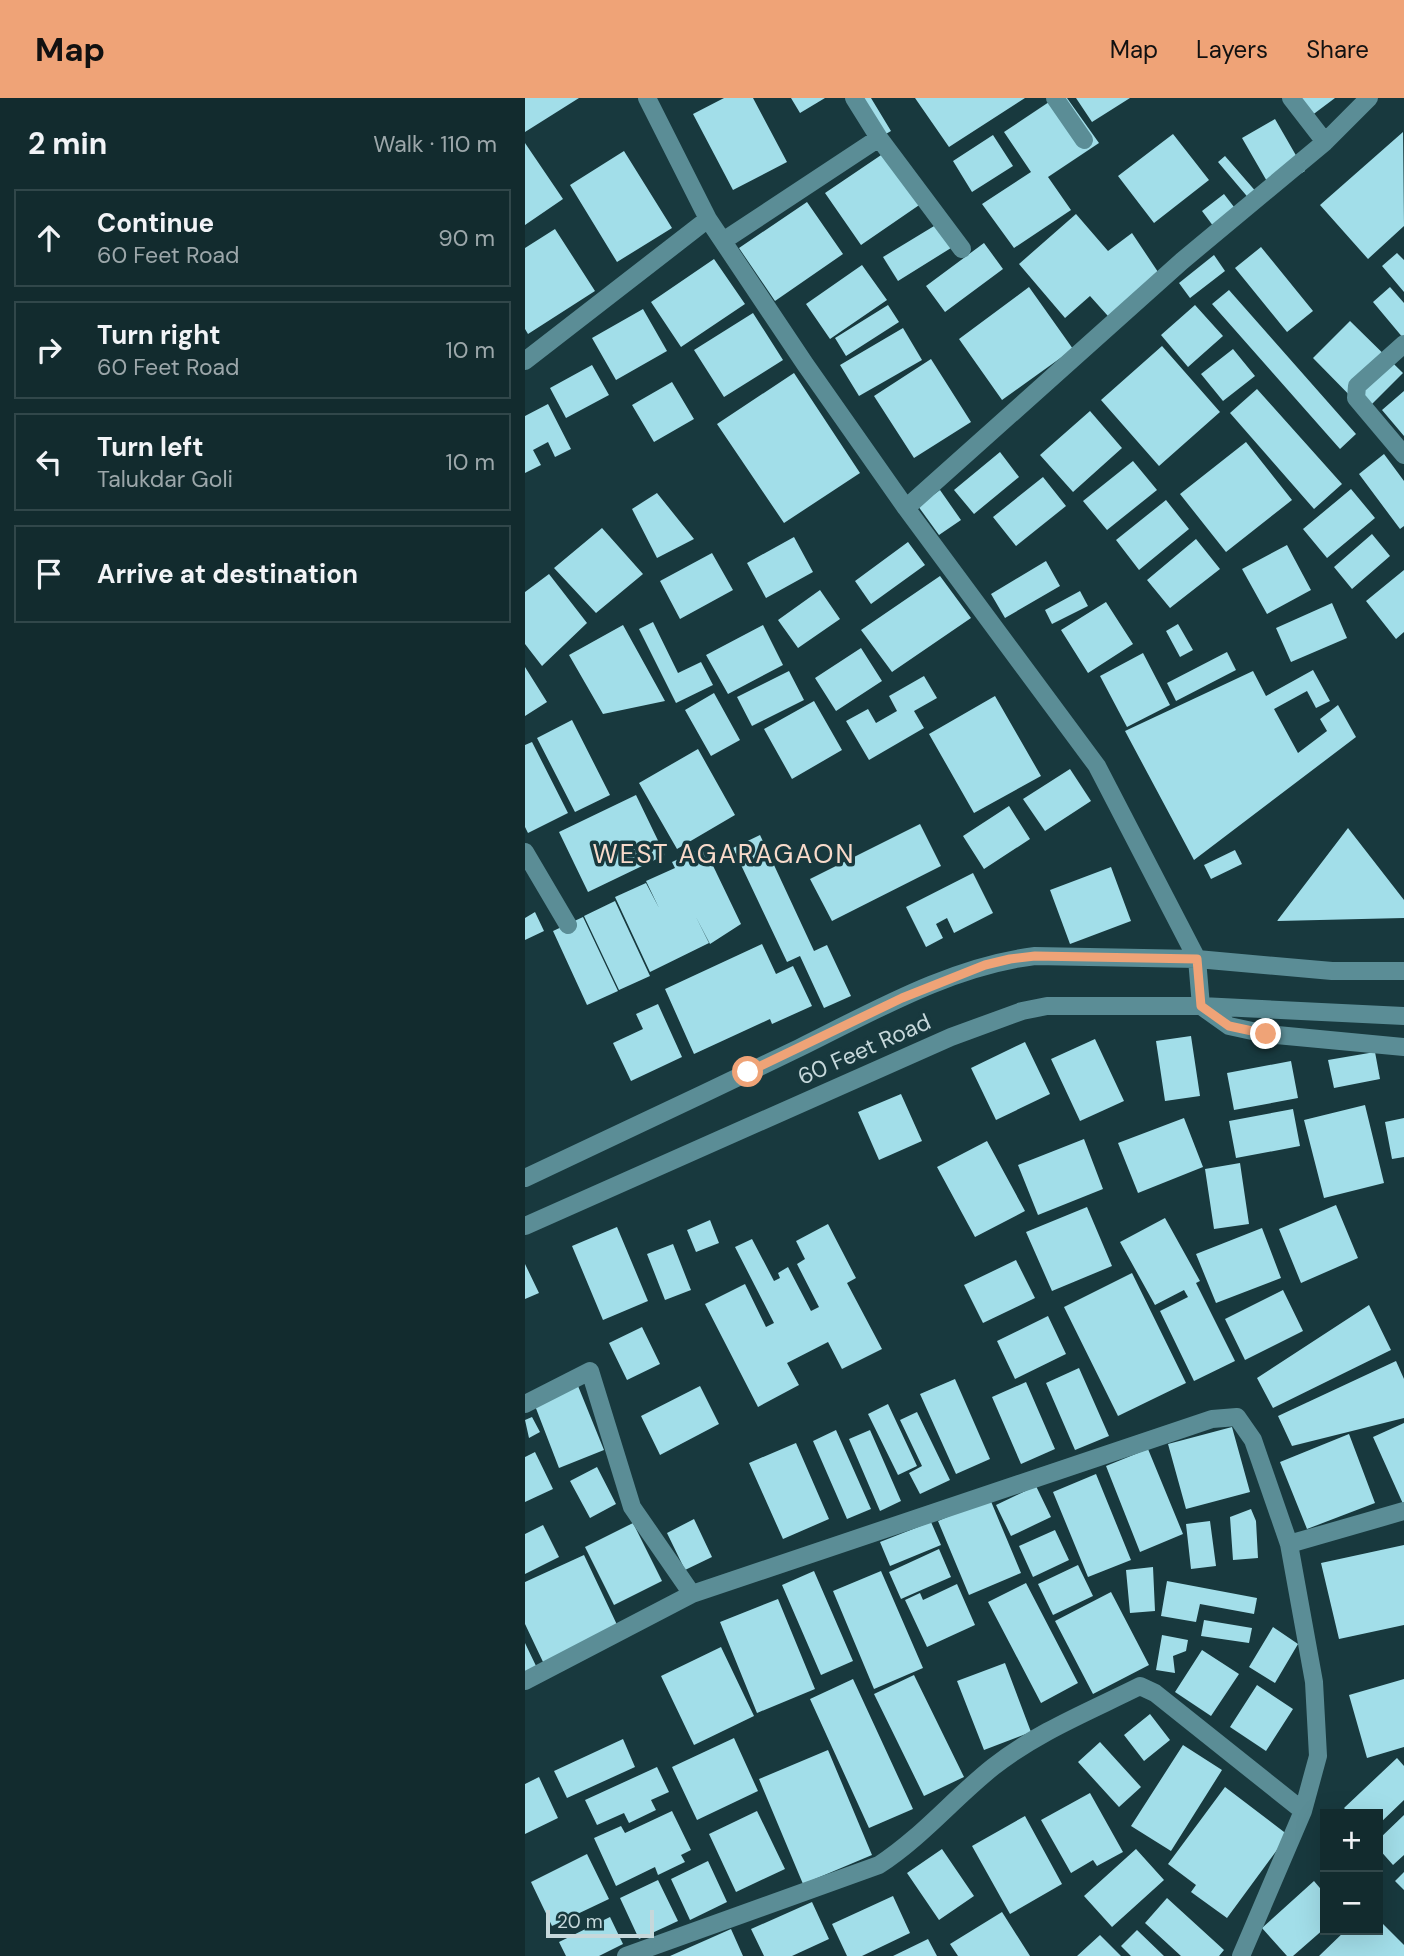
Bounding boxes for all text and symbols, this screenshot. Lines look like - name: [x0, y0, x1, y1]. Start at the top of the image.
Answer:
- text: Map: [35, 28, 105, 71]
- text: Map: [1110, 34, 1158, 65]
- text: Layers: [1196, 34, 1268, 65]
- text: Share: [1306, 34, 1369, 65]
- text: 2 min: [28, 124, 107, 163]
- text: Walk · 110 m: [373, 129, 497, 159]
- text: Continue: [97, 206, 214, 240]
- icon: ahead: [30, 219, 68, 257]
- text: 90 m: [438, 223, 495, 253]
- text: 60 Feet Road: [97, 240, 240, 270]
- text: Turn right: [97, 318, 221, 352]
- icon: right: [30, 331, 68, 369]
- text: 10 m: [445, 335, 495, 365]
- text: 60 Feet Road: [97, 352, 240, 382]
- text: Turn left: [97, 430, 204, 464]
- icon: left: [30, 443, 68, 481]
- text: 10 m: [445, 447, 495, 477]
- text: Talukdar Goli: [97, 464, 233, 494]
- icon: arrive: [30, 555, 68, 593]
- text: Arrive at destination: [97, 557, 358, 591]
- district label: WEST AGARAGAON: [593, 837, 855, 871]
- street label: 60 Feet Road: [793, 1006, 935, 1092]
- route end: [1250, 1018, 1281, 1049]
- route start: [732, 1056, 763, 1087]
- map controls: [1320, 1809, 1383, 1935]
- button: +: [1320, 1809, 1383, 1872]
- button: −: [1320, 1872, 1383, 1935]
- scale bar: [546, 1907, 655, 1939]
- text: 20 m: [557, 1909, 603, 1934]

